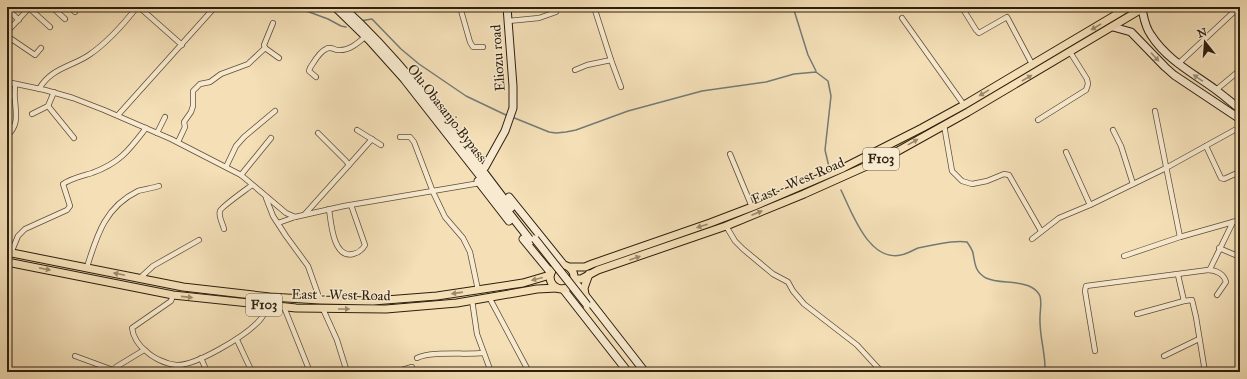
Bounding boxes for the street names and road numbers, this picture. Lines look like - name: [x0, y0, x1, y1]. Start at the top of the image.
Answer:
- street label: Eliozu road: [487, 24, 509, 92]
- street label: Olu Obasanjo Bypass: [404, 61, 490, 165]
- road number: F103: [863, 148, 899, 170]
- street label: East - West Road: [749, 154, 847, 208]
- street label: East - West Road: [291, 286, 391, 304]
- road number: F103: [246, 294, 282, 316]

